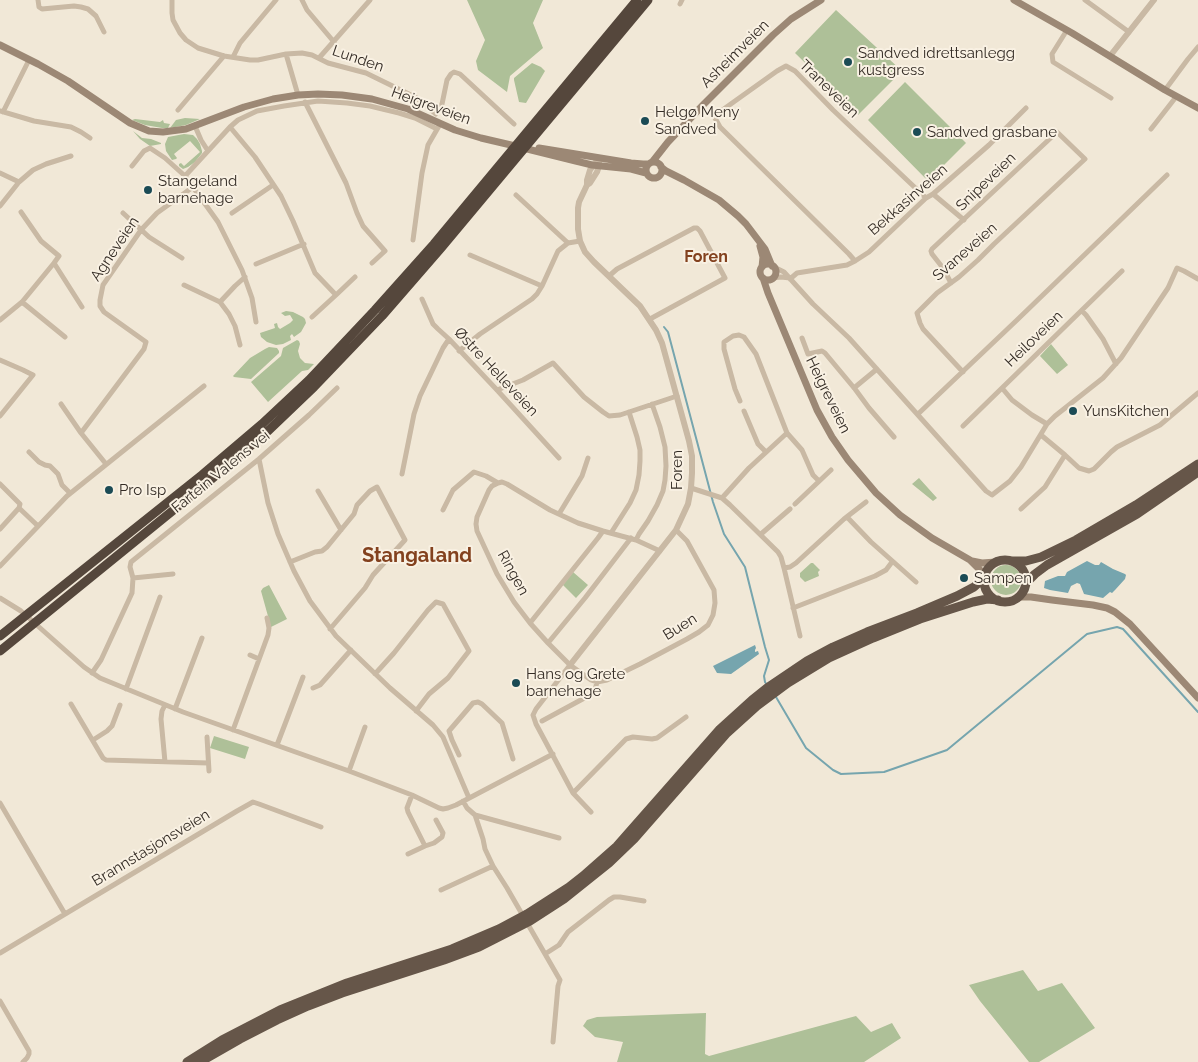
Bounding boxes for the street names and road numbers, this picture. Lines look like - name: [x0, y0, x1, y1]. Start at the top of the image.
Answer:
- street label: Asheimveien: [697, 16, 773, 92]
- street label: Lunden: [330, 42, 386, 76]
- street label: Traneveien: [795, 56, 863, 122]
- street label: Heigreveien: [389, 83, 473, 129]
- street label: Snipeveien: [952, 149, 1020, 215]
- street label: Bekkasinveien: [865, 161, 951, 239]
- street label: Agneveien: [87, 213, 143, 285]
- street label: Svaneveien: [929, 219, 1001, 285]
- street label: Heiloveien: [1001, 307, 1067, 371]
- street label: Østre Helleveien: [450, 324, 542, 420]
- street label: Heigreveien: [802, 354, 854, 436]
- street label: Fartein Valens vei: [168, 427, 274, 517]
- street label: Foren: [668, 450, 686, 490]
- street label: Ringen: [493, 547, 533, 599]
- street label: Buen: [660, 610, 700, 644]
- street label: Brannstasjonsveien: [89, 806, 213, 890]

